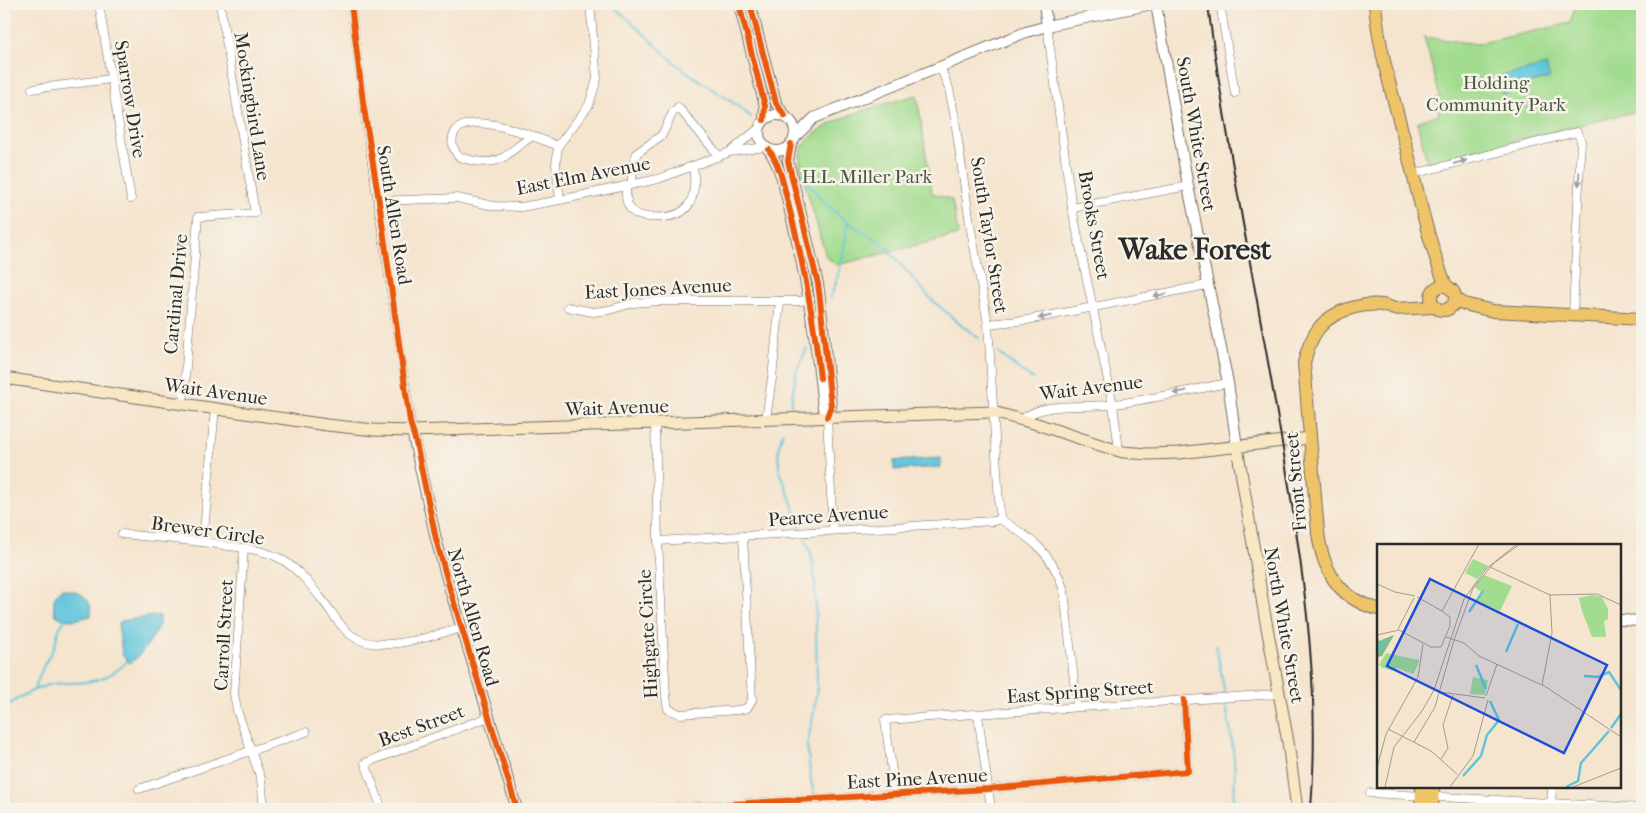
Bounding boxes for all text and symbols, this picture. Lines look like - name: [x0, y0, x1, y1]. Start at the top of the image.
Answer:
- street label: Mockingbird Lane: [229, 30, 275, 182]
- street label: Sparrow Drive: [110, 39, 150, 160]
- street label: South White Street: [1172, 55, 1220, 213]
- park label: Holding Community Park: [1426, 72, 1566, 116]
- street label: South Allen Road: [372, 144, 416, 287]
- street label: East Elm Avenue: [514, 152, 652, 200]
- street label: South Taylor Street: [966, 155, 1012, 315]
- one-way arrow: [1453, 158, 1468, 166]
- park label: H.L. Miller Park: [802, 166, 932, 188]
- street label: Brooks Street: [1074, 169, 1114, 282]
- one-way arrow: [1575, 172, 1583, 188]
- street label: Cardinal Drive: [160, 233, 192, 355]
- district label: Wake Forest: [1117, 233, 1272, 267]
- street label: East Jones Avenue: [584, 274, 732, 304]
- one-way arrow: [1151, 291, 1167, 299]
- one-way arrow: [1036, 313, 1052, 321]
- street label: Wait Avenue: [1037, 371, 1144, 405]
- street label: Wait Avenue: [162, 374, 269, 410]
- one-way arrow: [1172, 389, 1188, 397]
- street label: Wait Avenue: [564, 395, 669, 421]
- street label: Front Street: [1281, 431, 1311, 532]
- street label: Pearce Avenue: [767, 501, 889, 531]
- street label: Brewer Circle: [150, 512, 266, 550]
- inset map: [1377, 544, 1621, 788]
- street label: North White Street: [1259, 545, 1309, 705]
- street label: North Allen Road: [443, 546, 503, 690]
- street label: Highgate Circle: [634, 569, 662, 699]
- street label: Carroll Street: [210, 578, 238, 691]
- street label: East Spring Street: [1006, 676, 1155, 708]
- street label: Best Street: [375, 700, 467, 752]
- street label: East Pine Avenue: [846, 764, 988, 794]

